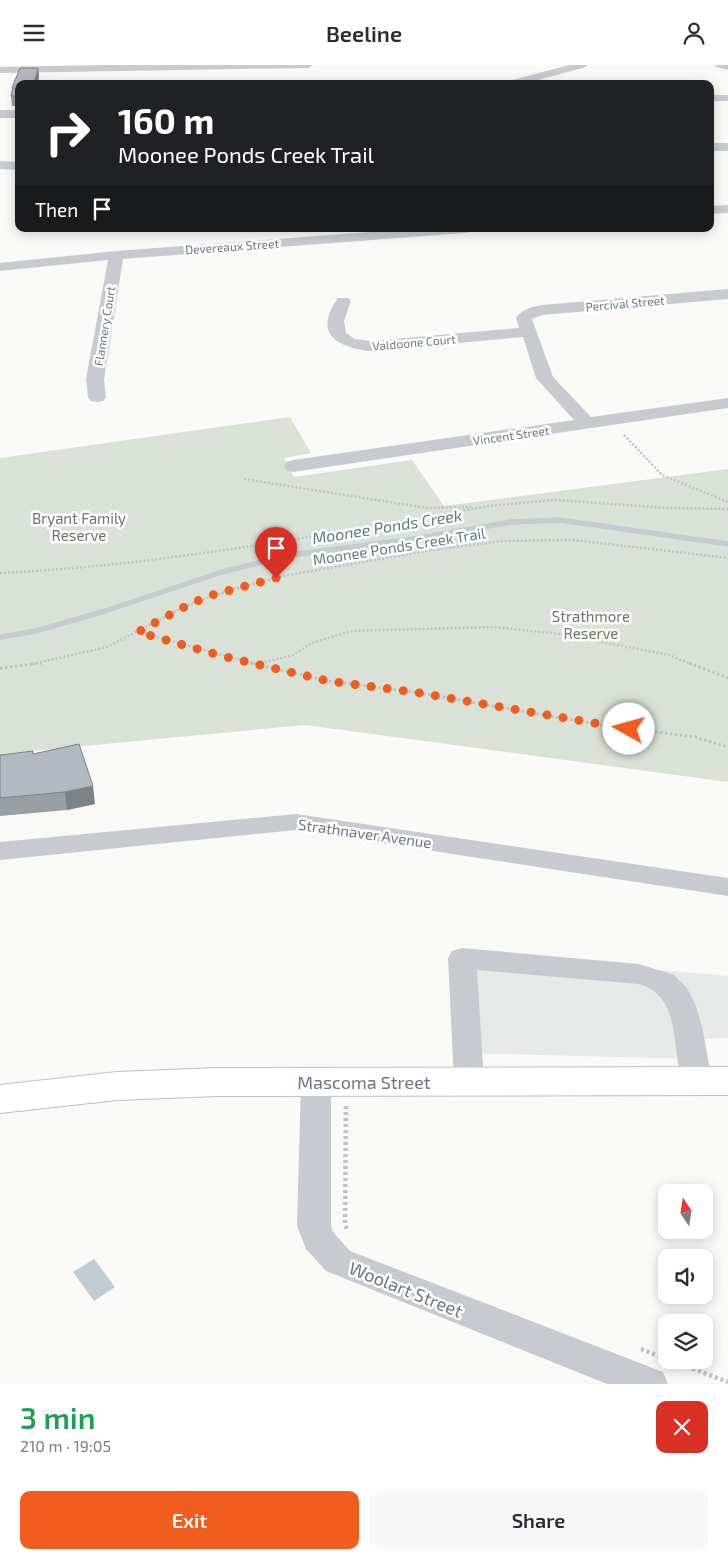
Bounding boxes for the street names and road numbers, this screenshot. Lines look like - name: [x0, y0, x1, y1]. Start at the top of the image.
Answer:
- street label: Devereaux Street: [185, 236, 280, 256]
- street label: Flannery Court: [91, 285, 117, 367]
- street label: Percival Street: [585, 293, 665, 313]
- street label: Valdoone Court: [372, 331, 457, 353]
- street label: Vincent Street: [472, 423, 551, 447]
- street label: Moonee Ponds Creek Trail: [311, 523, 487, 569]
- street label: Strathnaver Avenue: [297, 815, 433, 851]
- street label: Mascoma Street: [297, 1071, 431, 1093]
- street label: Woolart Street: [346, 1256, 466, 1322]

